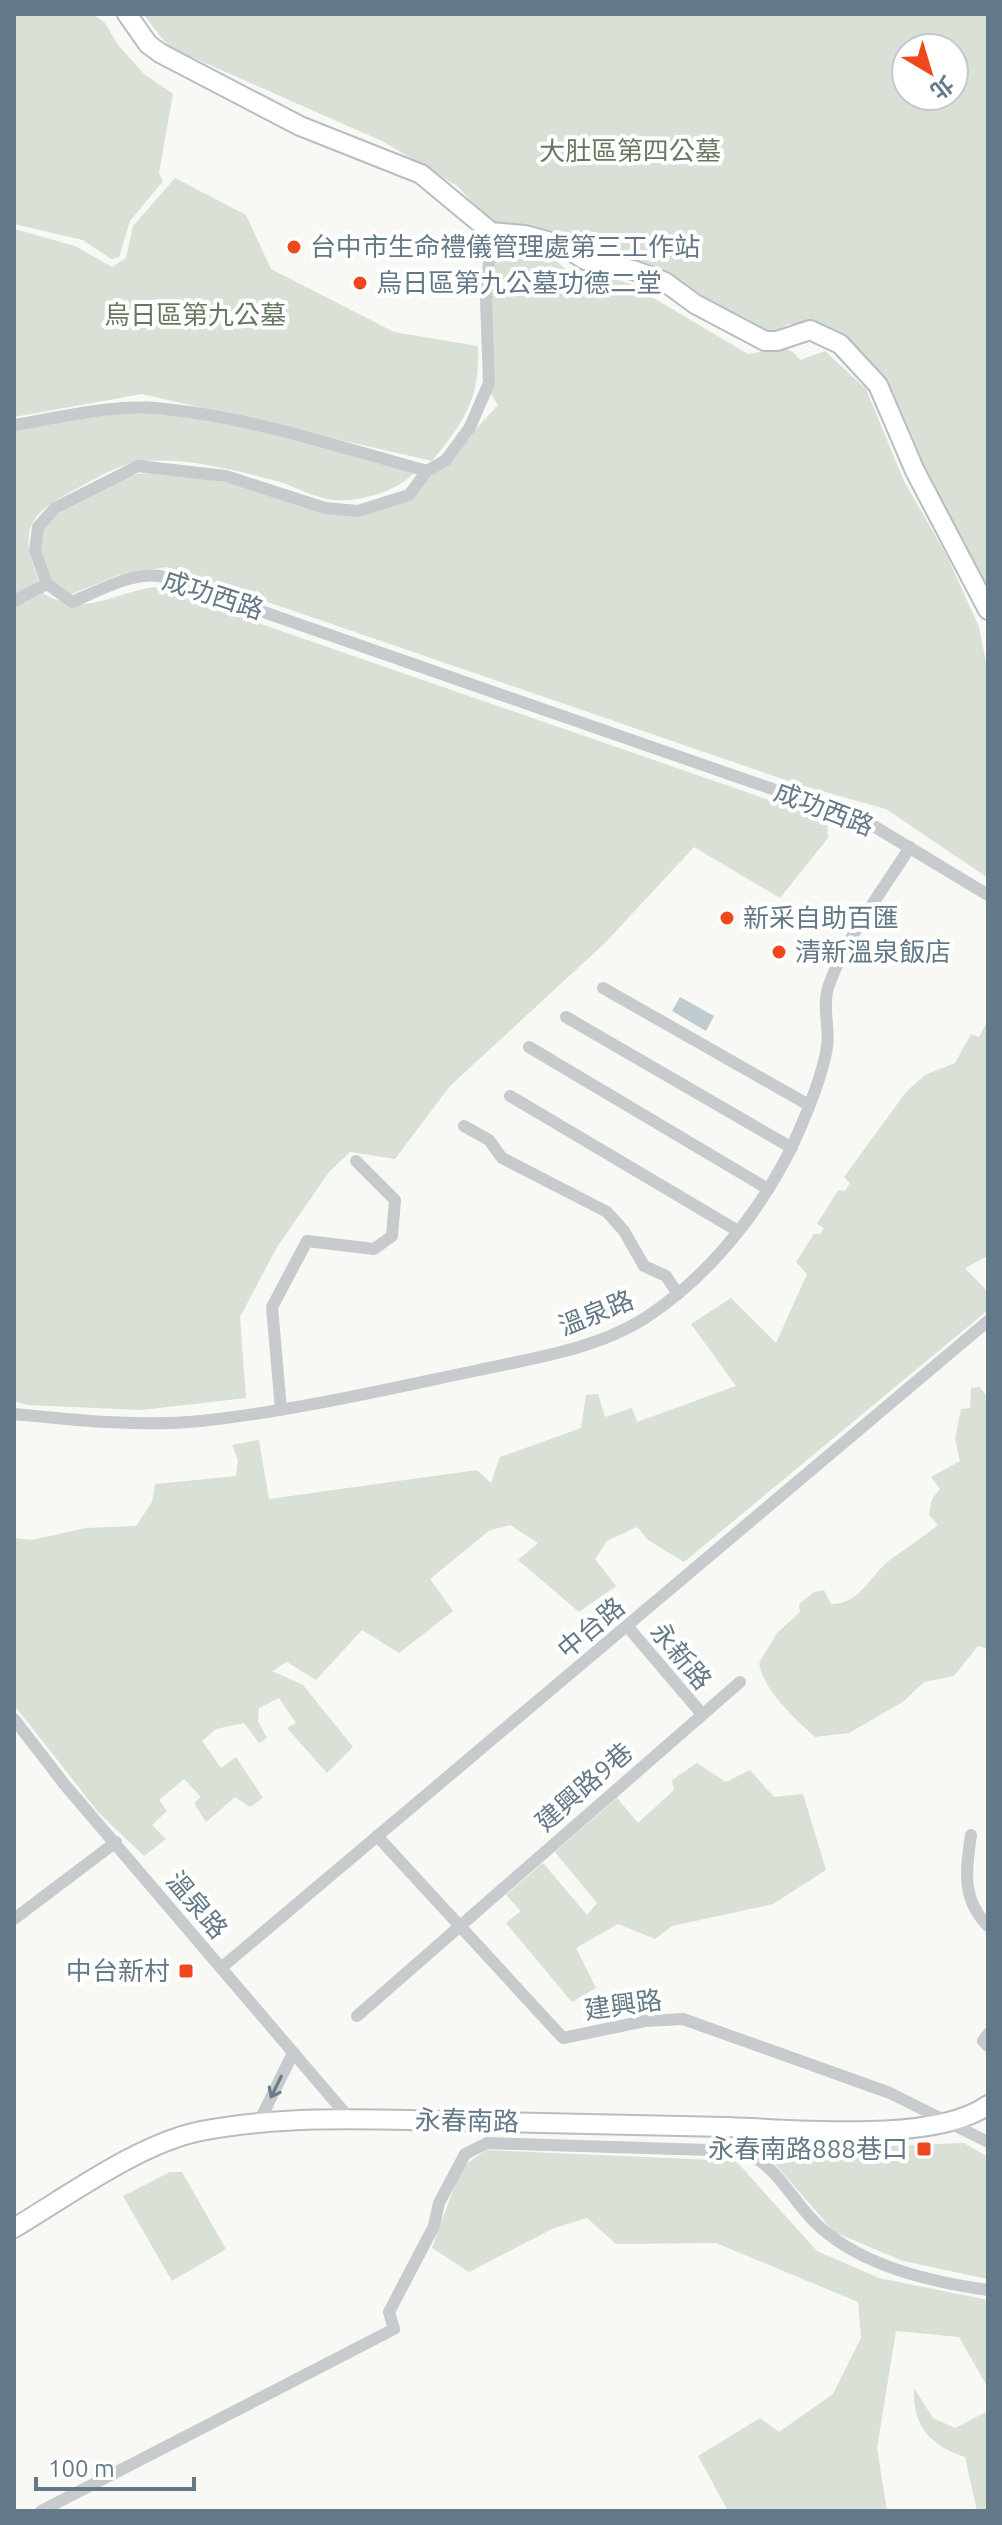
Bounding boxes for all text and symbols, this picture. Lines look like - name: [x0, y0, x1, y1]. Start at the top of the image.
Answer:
- north arrow: [890, 32, 970, 112]
- text: 北: [926, 72, 959, 105]
- park label: 大肚區第四公墓: [539, 136, 721, 165]
- place label: 台中市生命禮儀管理處第三工作站: [310, 232, 700, 261]
- marker: 台中市生命禮儀管理處第三工作站: [285, 238, 303, 256]
- place label: 烏日區第九公墓功德二堂: [376, 268, 662, 297]
- marker: 烏日區第九公墓功德二堂: [351, 274, 369, 292]
- park label: 烏日區第九公墓: [104, 300, 286, 329]
- street label: 成功西路: [159, 565, 267, 624]
- street label: 成功西路: [770, 776, 878, 841]
- place label: 新采自助百匯: [743, 903, 899, 932]
- marker: 新采自助百匯: [718, 909, 736, 927]
- place label: 清新溫泉飯店: [795, 937, 951, 966]
- marker: 清新溫泉飯店: [770, 943, 788, 961]
- street label: 溫泉路: [554, 1284, 637, 1341]
- street label: 中台路: [551, 1591, 630, 1664]
- street label: 永新路: [645, 1616, 718, 1695]
- street label: 建興路9巷: [529, 1737, 638, 1836]
- street label: 溫泉路: [161, 1865, 234, 1944]
- place label: 中台新村: [66, 1956, 170, 1985]
- marker: 中台新村: [177, 1962, 195, 1980]
- street label: 建興路: [582, 1985, 664, 2024]
- one-way arrow: [268, 2075, 283, 2099]
- street label: 永春南路: [415, 2105, 519, 2136]
- place label: 永春南路888巷口: [708, 2134, 908, 2163]
- marker: 永春南路888巷口: [915, 2140, 933, 2158]
- scale bar: [36, 2441, 194, 2491]
- text: 100 m: [48, 2455, 115, 2482]

